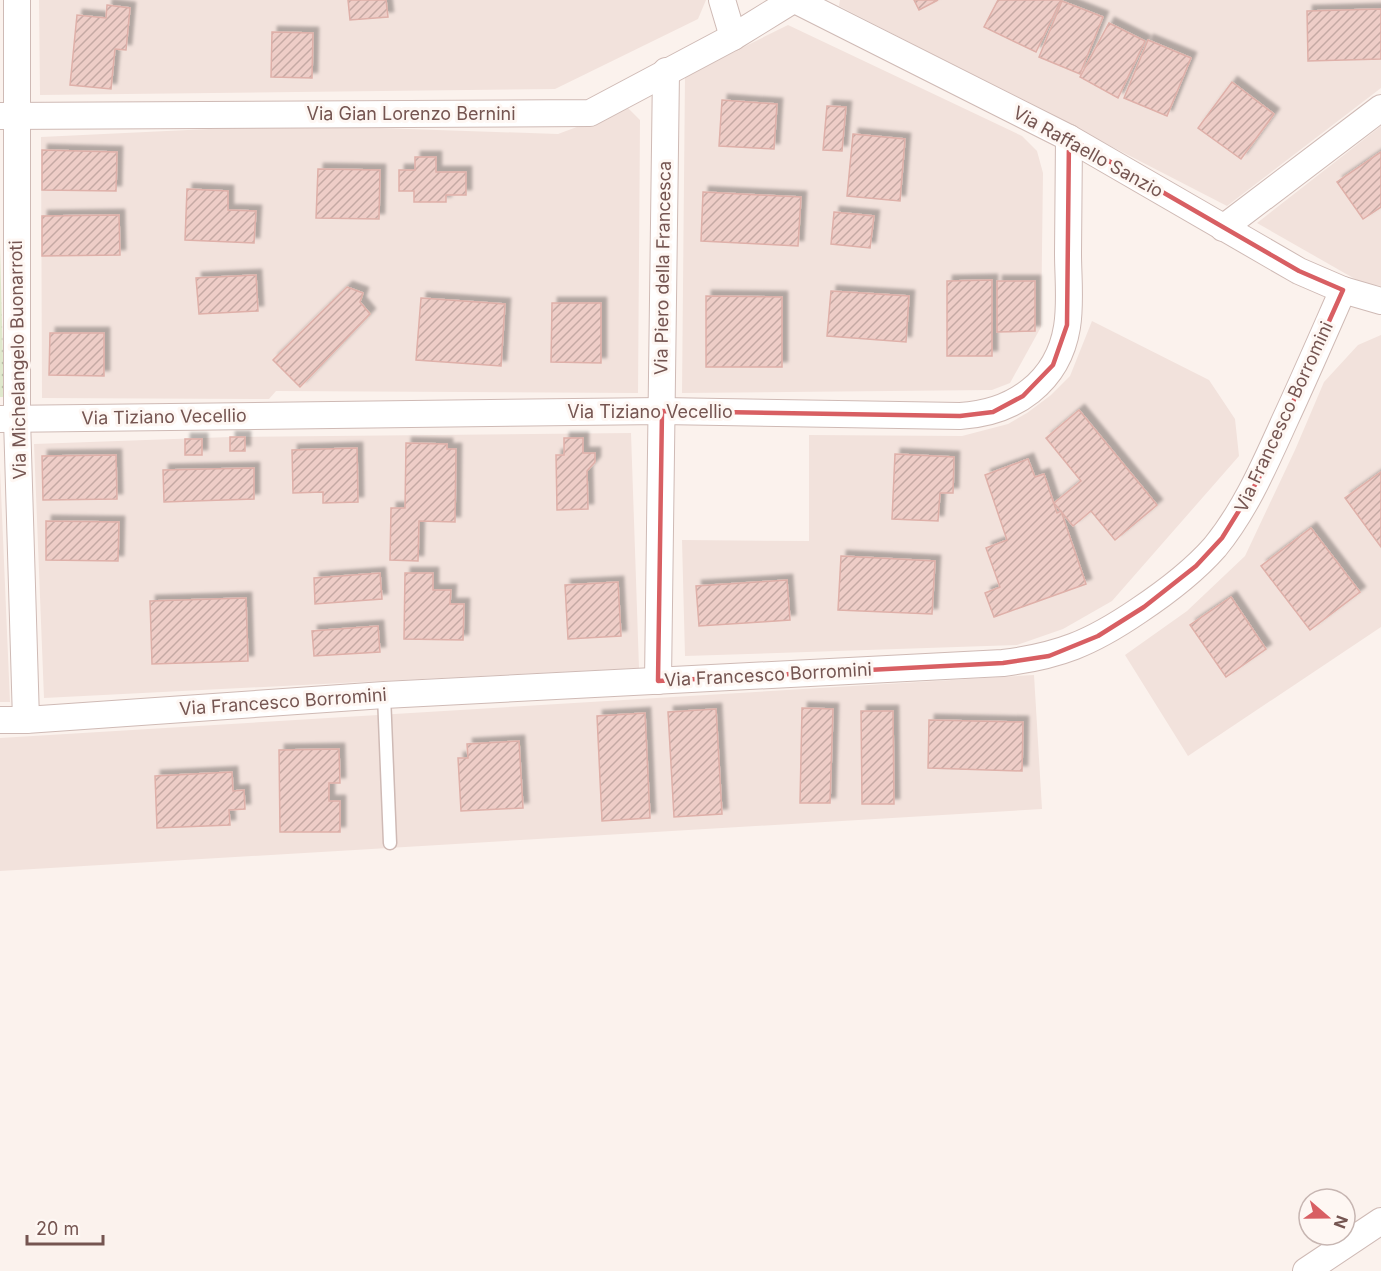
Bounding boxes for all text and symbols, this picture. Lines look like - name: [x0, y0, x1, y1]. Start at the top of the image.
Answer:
- street label: Via Raffaello Sanzio: [1009, 102, 1167, 202]
- street label: Via Gian Lorenzo Bernini: [307, 103, 515, 124]
- street label: Via Piero della Francesca: [650, 161, 675, 375]
- street label: Via Michelangelo Buonarroti: [5, 240, 30, 480]
- street label: Via Francesco Borromini: [1230, 318, 1337, 515]
- street label: Via Tiziano Vecellio: [567, 401, 733, 422]
- street label: Via Tiziano Vecellio: [81, 405, 247, 428]
- street label: Via Francesco Borromini: [664, 659, 872, 690]
- street label: Via Francesco Borromini: [178, 684, 387, 719]
- north arrow: [1297, 1187, 1357, 1247]
- scale bar: [27, 1208, 104, 1246]
- text: N: [1330, 1213, 1353, 1231]
- text: 20 m: [36, 1218, 79, 1239]

